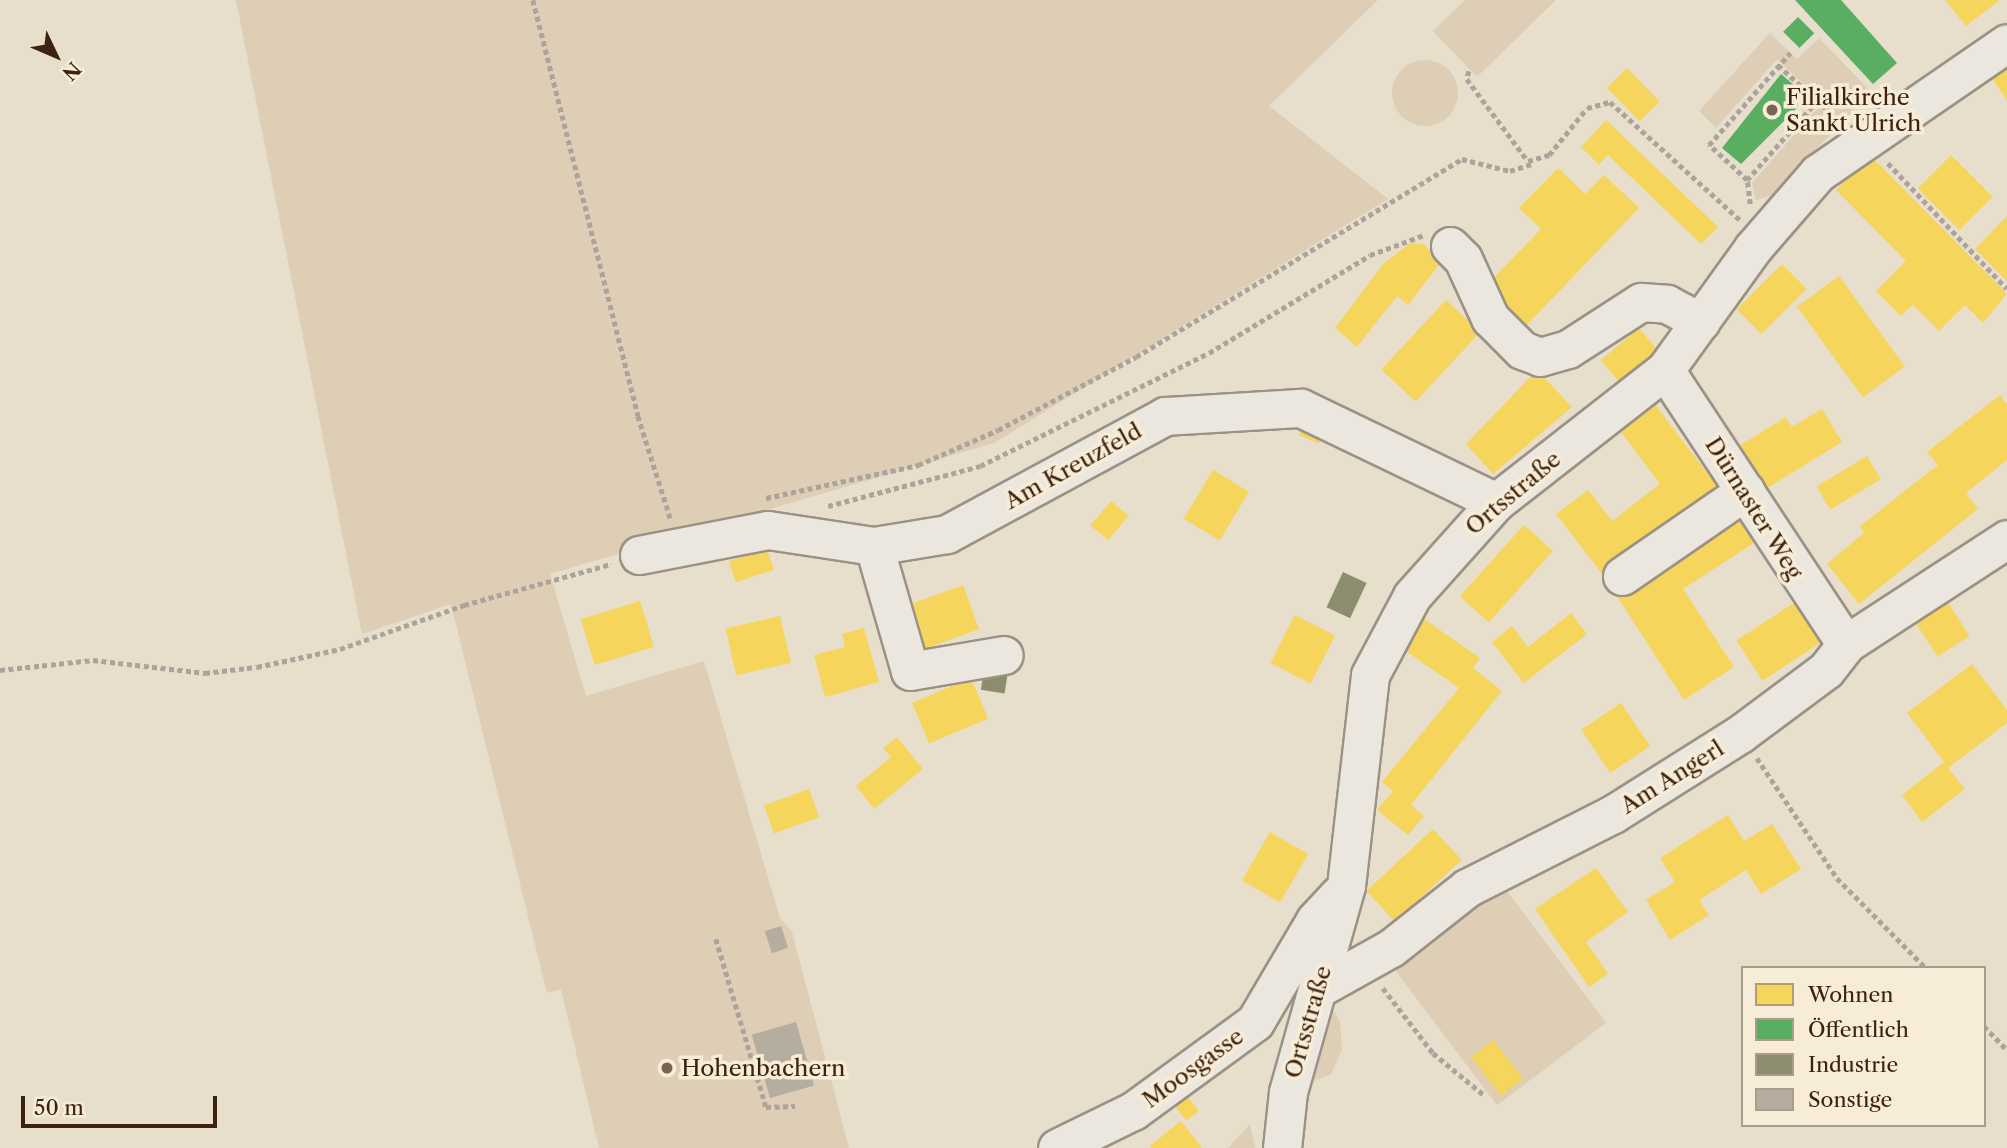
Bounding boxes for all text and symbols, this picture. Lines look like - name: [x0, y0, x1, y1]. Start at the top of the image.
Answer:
- north arrow: [21, 21, 91, 91]
- text: N: [57, 57, 85, 85]
- place label: Filialkirche Sankt Ulrich: [1786, 83, 1921, 137]
- marker: Filialkirche Sankt Ulrich: [1764, 102, 1780, 118]
- street label: Am Kreuzfeld: [1000, 417, 1146, 515]
- street label: Dürnaster Weg: [1699, 431, 1809, 585]
- street label: Ortsstraße: [1460, 445, 1566, 541]
- street label: Am Angerl: [1615, 734, 1729, 820]
- street label: Ortsstraße: [1279, 963, 1337, 1081]
- legend: [1741, 966, 1986, 1127]
- text: Wohnen: [1808, 982, 1893, 1007]
- text: Öffentlich: [1808, 1017, 1909, 1042]
- street label: Moosgasse: [1137, 1022, 1249, 1114]
- text: Industrie: [1808, 1052, 1898, 1077]
- place label: Hohenbachern: [681, 1054, 845, 1082]
- marker: Hohenbachern: [659, 1060, 675, 1076]
- scale bar: [24, 1082, 220, 1126]
- text: Sonstige: [1808, 1087, 1892, 1112]
- text: 50 m: [34, 1095, 84, 1120]

